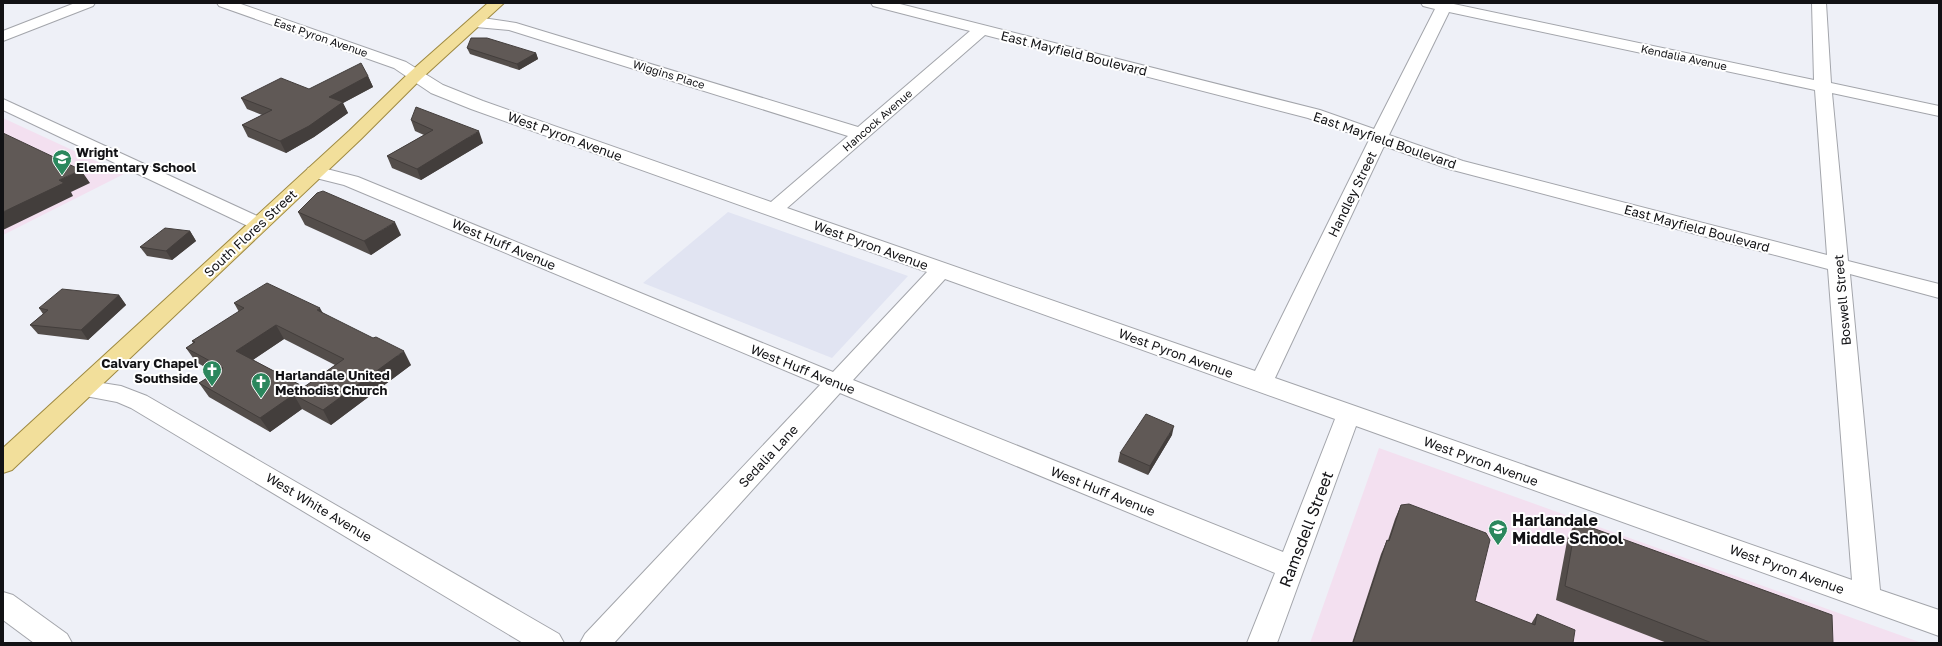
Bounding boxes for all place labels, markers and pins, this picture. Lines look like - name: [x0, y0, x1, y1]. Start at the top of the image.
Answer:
- place label: Wright Elementary School: [76, 144, 197, 175]
- school or university icon: Wright Elementary School: [51, 148, 73, 176]
- place label: Calvary Chapel Southside: [101, 355, 199, 386]
- church icon: Calvary Chapel Southside: [201, 359, 223, 387]
- place label: Harlandale United Methodist Church: [275, 367, 390, 398]
- church icon: Harlandale United Methodist Church: [250, 371, 272, 399]
- place label: Harlandale Middle School: [1512, 510, 1624, 548]
- school or university icon: Harlandale Middle School: [1487, 518, 1509, 546]

